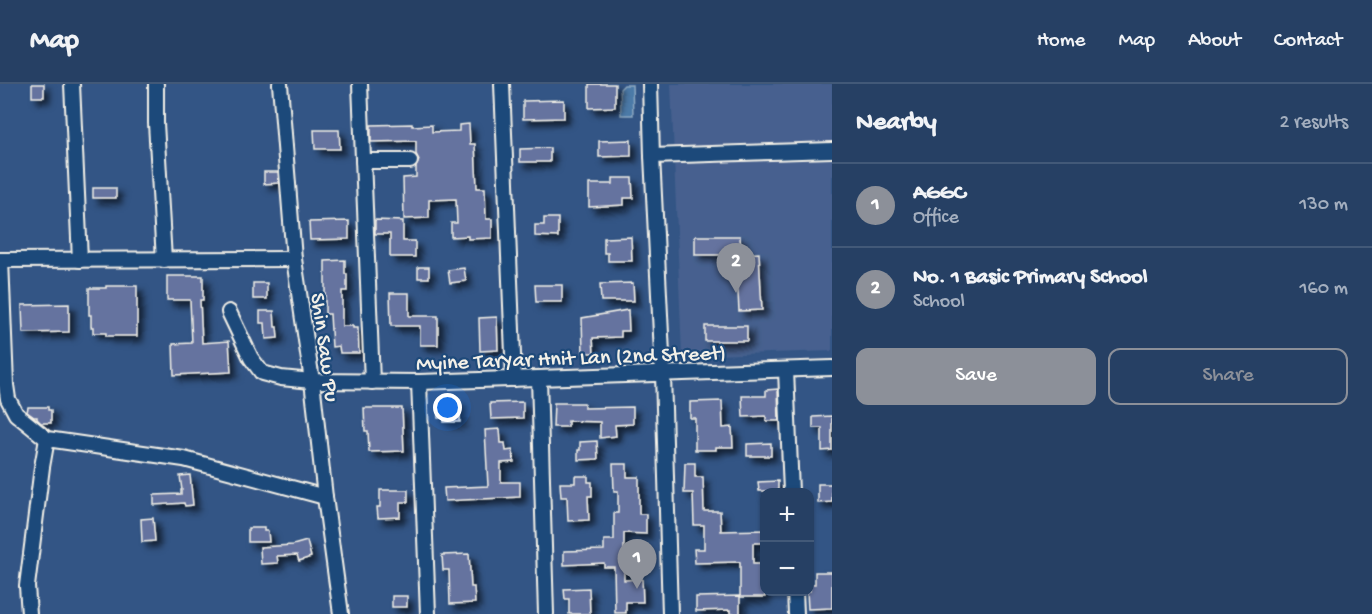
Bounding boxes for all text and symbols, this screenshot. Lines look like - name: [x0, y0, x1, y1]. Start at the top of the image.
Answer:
- text: Map: [30, 25, 79, 58]
- text: Home: [1037, 29, 1085, 54]
- text: Map: [1118, 29, 1155, 54]
- text: About: [1188, 29, 1241, 54]
- text: Contact: [1274, 29, 1342, 54]
- text: Nearby: [856, 108, 937, 139]
- text: 2 results: [1279, 112, 1348, 135]
- text: AGGC: [913, 181, 966, 207]
- text: 1: [871, 194, 880, 217]
- text: 130 m: [1299, 194, 1348, 217]
- text: Office: [913, 207, 959, 230]
- pin: 2: [716, 244, 756, 293]
- text: No. 1 Basic Primary School: [913, 265, 1148, 291]
- text: 2: [871, 278, 880, 301]
- text: 160 m: [1299, 278, 1348, 301]
- street label: Shin Saw Pu: [303, 291, 344, 404]
- text: School: [913, 291, 965, 314]
- street label: Myine TarYar Hnit Lan (2nd Street): [416, 342, 727, 378]
- button: Save: [856, 348, 1096, 405]
- button: Share: [1108, 348, 1348, 405]
- your location: [433, 393, 462, 422]
- map controls: [760, 488, 814, 596]
- button: +: [760, 488, 814, 542]
- pin: 1: [618, 540, 656, 589]
- button: −: [760, 542, 814, 596]

